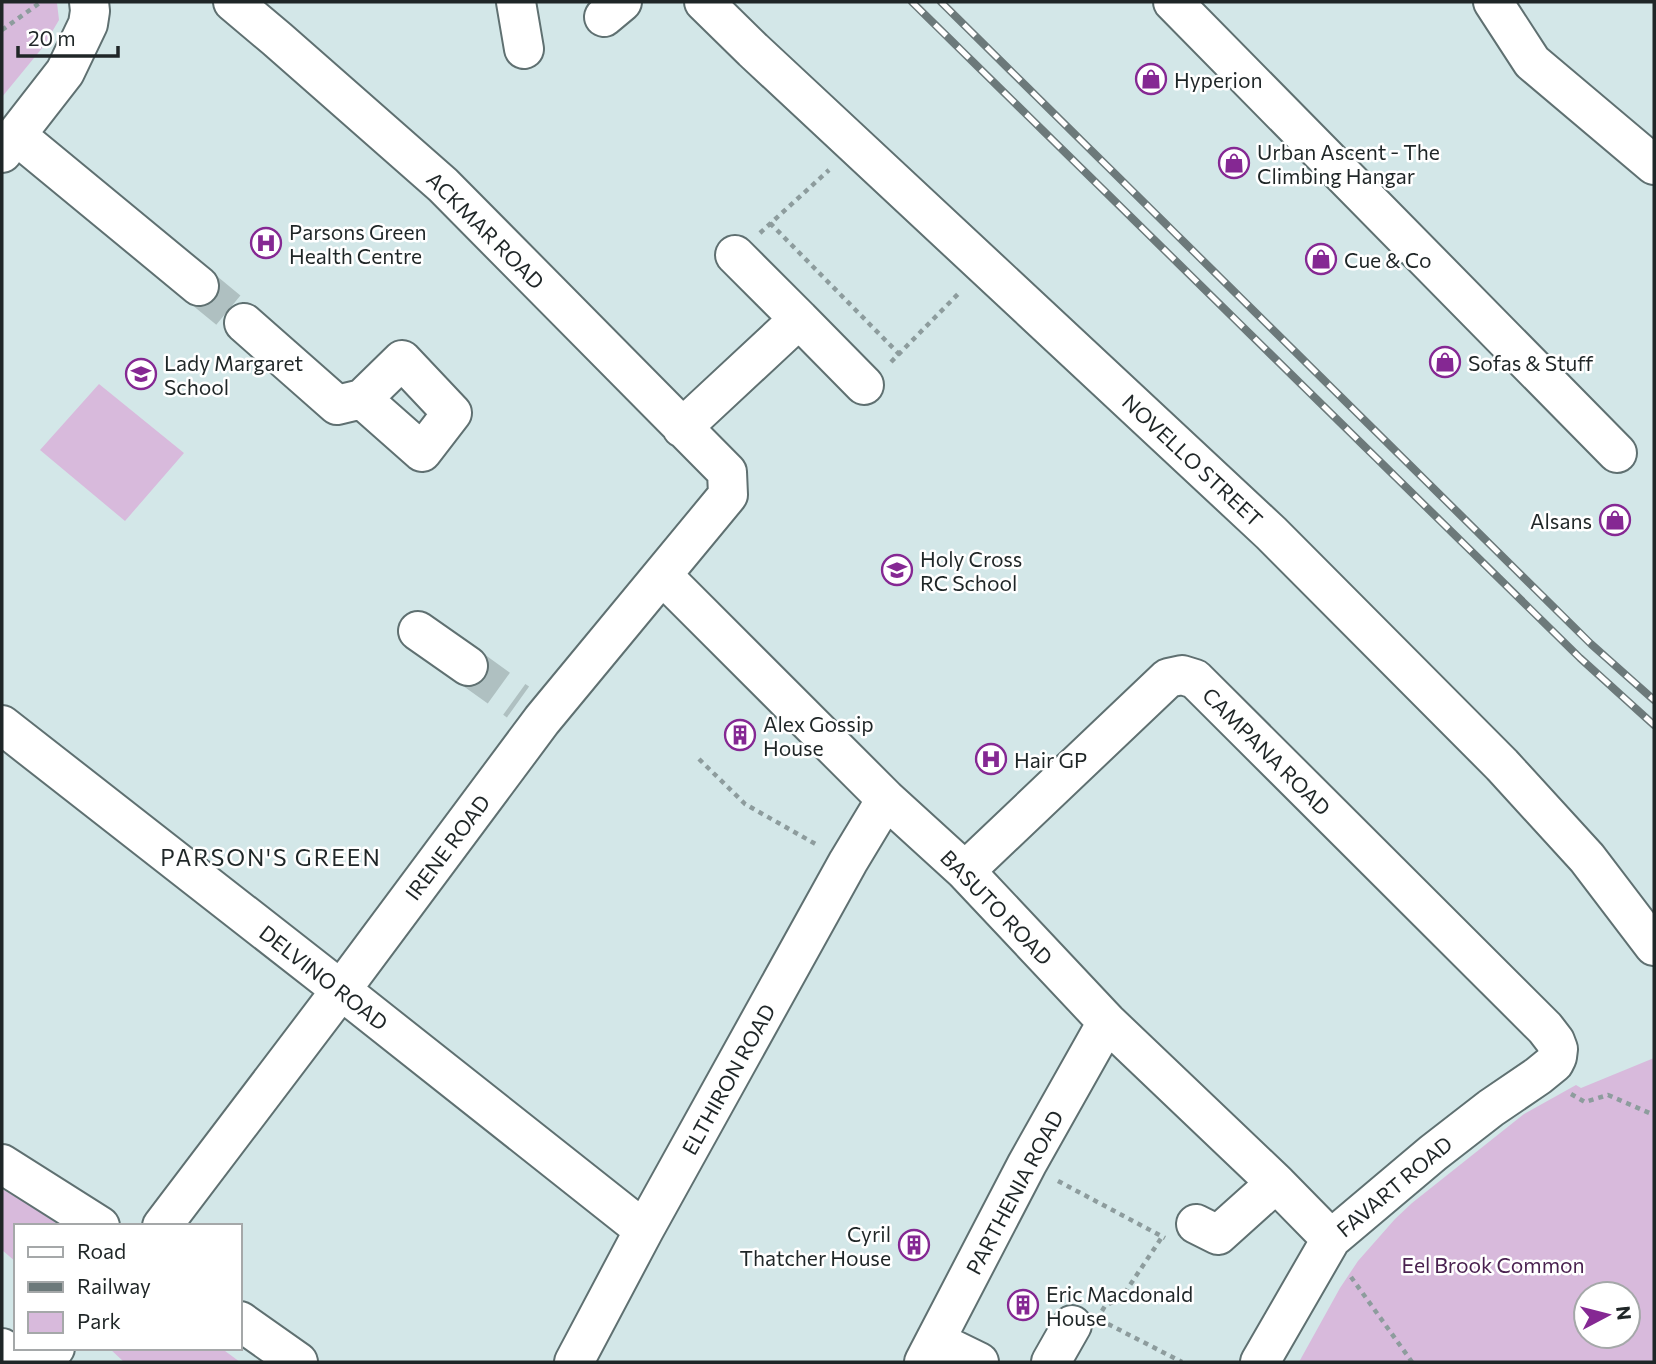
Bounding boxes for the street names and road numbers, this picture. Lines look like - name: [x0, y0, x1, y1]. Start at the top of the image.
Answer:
- street label: ACKMAR ROAD: [422, 166, 550, 294]
- street label: NOVELLO STREET: [1118, 389, 1268, 531]
- street label: CAMPANA ROAD: [1198, 682, 1336, 820]
- street label: IRENE ROAD: [399, 790, 495, 904]
- street label: BASUTO ROAD: [936, 844, 1058, 970]
- street label: DELVINO ROAD: [255, 919, 393, 1035]
- street label: ELTHIRON ROAD: [676, 999, 780, 1159]
- street label: PARTHENIA ROAD: [960, 1106, 1068, 1278]
- street label: FAVART ROAD: [1331, 1130, 1457, 1242]

